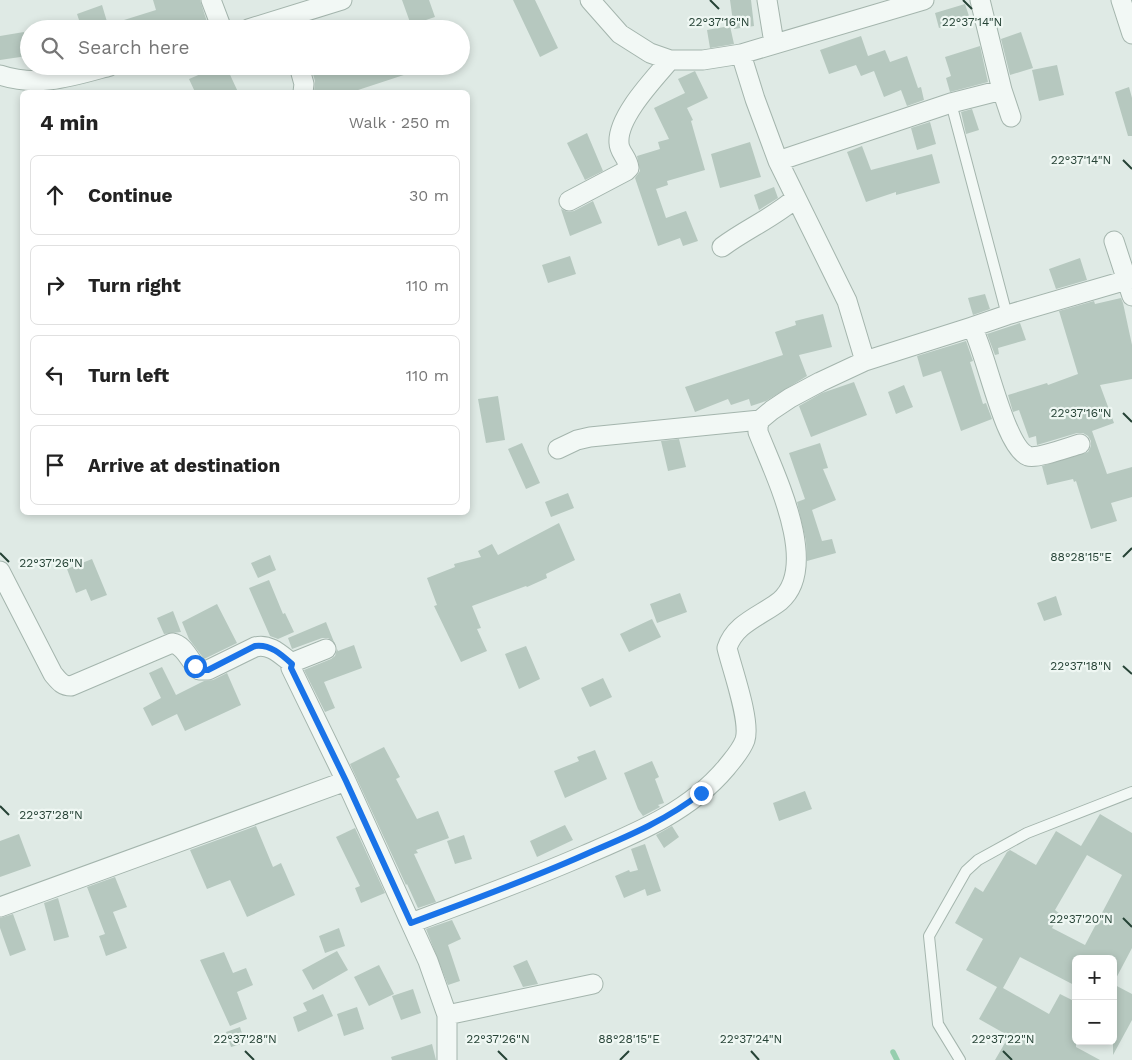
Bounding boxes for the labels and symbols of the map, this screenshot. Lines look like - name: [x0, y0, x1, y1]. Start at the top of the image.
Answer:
- text: 22°37'16"N: [688, 15, 750, 29]
- text: 22°37'14"N: [942, 15, 1002, 29]
- text: 22°37'14"N: [1051, 153, 1111, 167]
- text: 22°37'16"N: [1050, 406, 1112, 420]
- text: 88°28'15"E: [1050, 550, 1112, 564]
- text: 22°37'26"N: [19, 556, 83, 570]
- route start: [184, 655, 207, 678]
- text: 22°37'18"N: [1050, 659, 1112, 673]
- route end: [690, 782, 713, 805]
- text: 22°37'28"N: [19, 808, 83, 822]
- text: 22°37'20"N: [1049, 912, 1113, 926]
- text: 22°37'28"N: [213, 1032, 277, 1046]
- text: 22°37'26"N: [466, 1032, 530, 1046]
- text: 88°28'15"E: [598, 1032, 660, 1046]
- text: 22°37'24"N: [720, 1032, 782, 1046]
- text: 22°37'22"N: [971, 1032, 1035, 1046]

